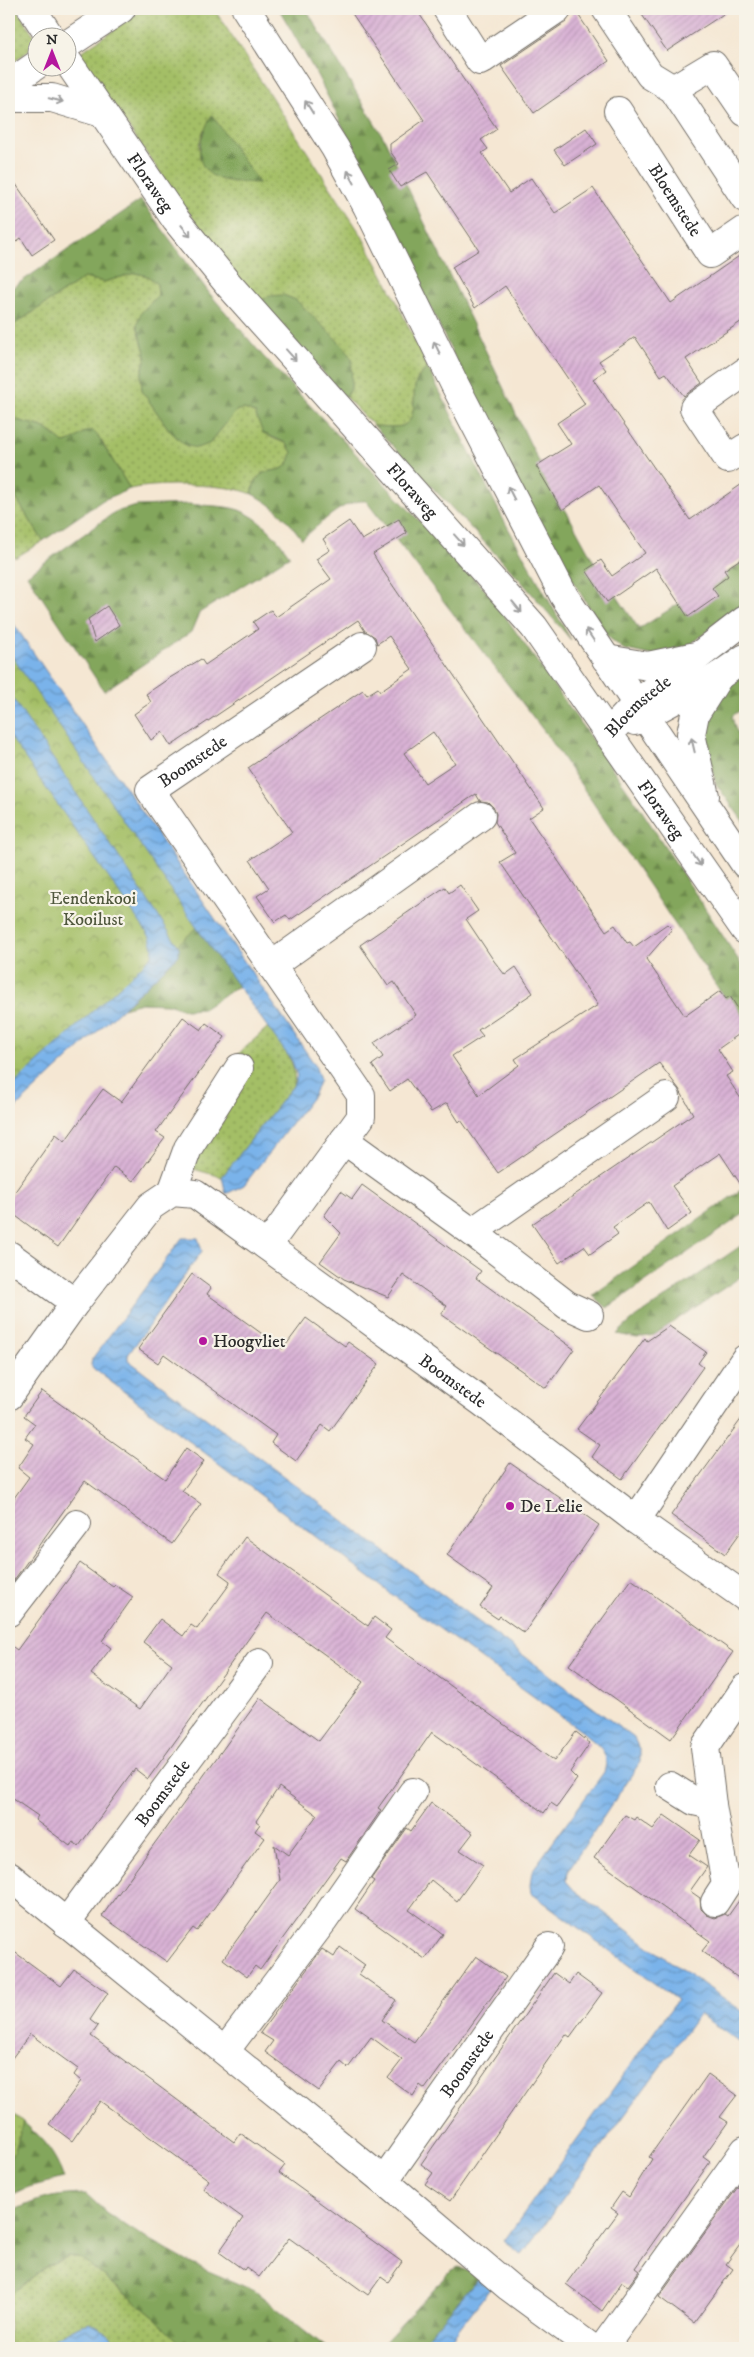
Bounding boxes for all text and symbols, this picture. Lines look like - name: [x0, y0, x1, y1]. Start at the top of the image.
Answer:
- north arrow: [28, 28, 78, 78]
- text: N: [46, 31, 58, 49]
- one-way arrow: [48, 96, 64, 105]
- one-way arrow: [304, 100, 314, 114]
- street label: Floraweg: [122, 149, 178, 217]
- street label: Bloemstede: [643, 160, 706, 241]
- one-way arrow: [346, 169, 356, 184]
- one-way arrow: [180, 225, 191, 238]
- one-way arrow: [432, 341, 442, 356]
- one-way arrow: [286, 348, 297, 361]
- street label: Floraweg: [381, 459, 442, 524]
- one-way arrow: [506, 486, 515, 501]
- one-way arrow: [453, 534, 465, 547]
- one-way arrow: [511, 600, 522, 613]
- one-way arrow: [585, 628, 595, 642]
- street label: Bloemstede: [601, 671, 676, 742]
- street label: Boomstede: [155, 731, 232, 793]
- one-way arrow: [688, 737, 697, 753]
- street label: Floraweg: [632, 776, 689, 844]
- one-way arrow: [692, 853, 702, 867]
- park label: Eendenkooi Kooilust: [50, 888, 136, 931]
- place label: Hoogvliet: [213, 1331, 286, 1353]
- marker: Hoogvliet: [197, 1335, 209, 1347]
- street label: Boomstede: [414, 1350, 490, 1413]
- place label: De Lelie: [520, 1496, 583, 1518]
- marker: De Lelie: [504, 1500, 516, 1512]
- street label: Boomstede: [131, 1756, 195, 1831]
- street label: Boomstede: [436, 2026, 499, 2102]

